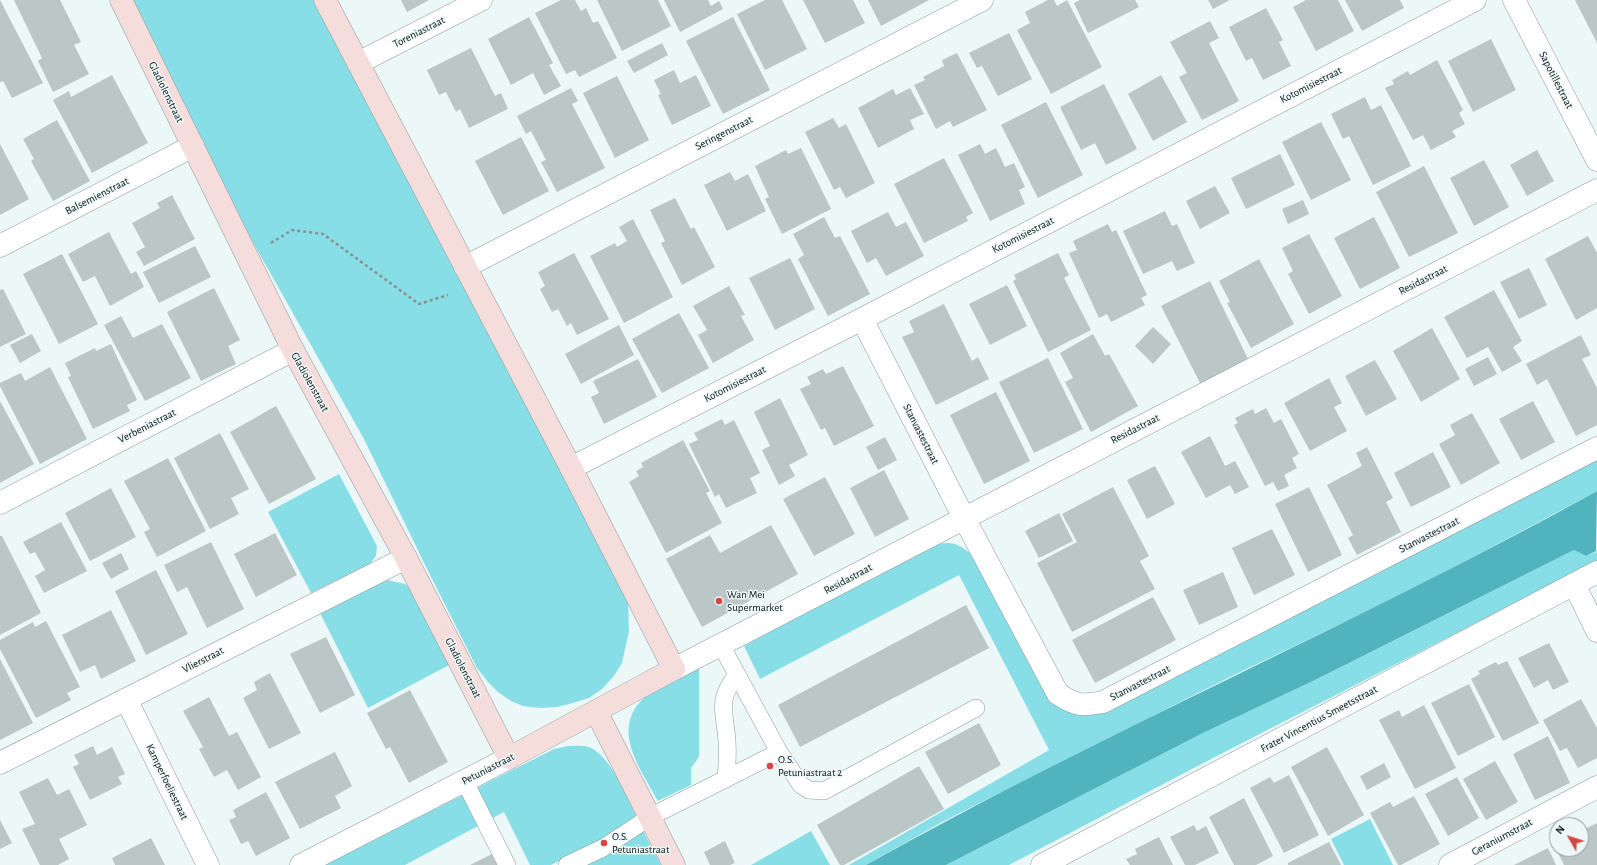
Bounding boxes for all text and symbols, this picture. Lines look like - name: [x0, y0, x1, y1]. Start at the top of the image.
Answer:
- street label: Toreniastraat: [391, 13, 447, 51]
- street label: Sapotillestraat: [1536, 49, 1576, 111]
- street label: Gladiolenstraat: [146, 59, 186, 125]
- street label: Kotomisiestraat: [1278, 64, 1344, 106]
- street label: Seringenstraat: [693, 113, 755, 153]
- street label: Balsemienstraat: [63, 174, 131, 218]
- street label: Kotomisiestraat: [990, 214, 1056, 256]
- street label: Residastraat: [1396, 262, 1450, 298]
- street label: Gladiolenstraat: [288, 350, 332, 414]
- street label: Kotomisiestraat: [702, 363, 768, 405]
- street label: Stanvastestraat: [900, 402, 942, 466]
- street label: Verbeniastraat: [116, 406, 178, 446]
- street label: Residastraat: [1108, 411, 1162, 447]
- street label: Stanvastestraat: [1397, 514, 1461, 556]
- street label: Residastraat: [822, 561, 874, 597]
- place label: Wan Mei Supermarket: [727, 588, 783, 614]
- marker: Wan Mei Supermarket: [714, 596, 724, 606]
- street label: Gladiolenstraat: [442, 636, 484, 700]
- street label: Vlierstraat: [180, 644, 226, 676]
- street label: Stanvastestraat: [1108, 662, 1172, 704]
- street label: Frater Vincentius Smeetsstraat: [1258, 683, 1380, 755]
- street label: Kamperfoeliestraat: [143, 742, 191, 822]
- street label: Petuniastraat: [459, 750, 517, 788]
- place label: O.S. Petuniastraat 2: [778, 753, 842, 779]
- marker: O.S. Petuniastraat 2: [765, 761, 775, 771]
- street label: Geraniumstraat: [1469, 815, 1535, 859]
- north arrow: [1549, 817, 1589, 857]
- text: N: [1553, 823, 1567, 836]
- place label: O.S. Petuniastraat: [612, 830, 669, 856]
- marker: O.S. Petuniastraat: [599, 838, 609, 848]

